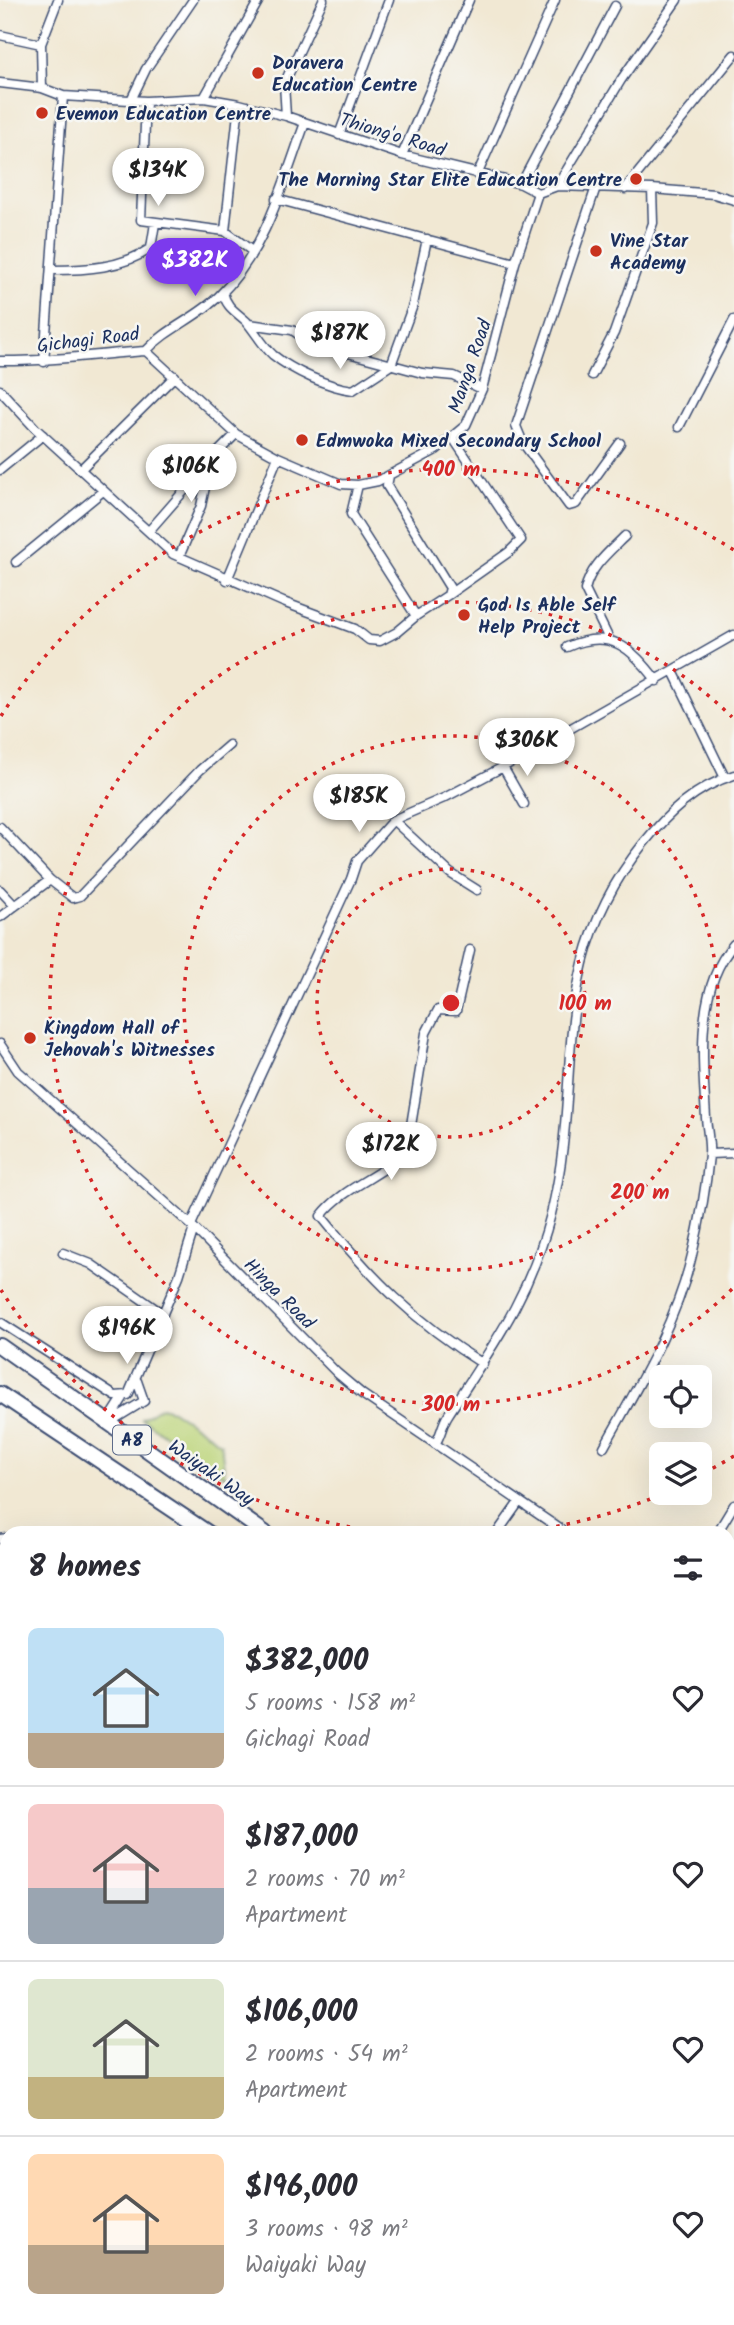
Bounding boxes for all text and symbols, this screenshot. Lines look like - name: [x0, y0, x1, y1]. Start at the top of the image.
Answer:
- place label: Doravera Education Centre: [272, 49, 417, 101]
- marker: Doravera Education Centre: [250, 65, 266, 81]
- place label: Evemon Education Centre: [56, 100, 271, 130]
- marker: Evemon Education Centre: [34, 105, 50, 121]
- street label: Thiong'o Road: [336, 106, 450, 166]
- pin: $134K: [109, 148, 207, 208]
- text: $134K: [128, 153, 188, 189]
- place label: The Morning Star Elite Education Centre: [278, 166, 622, 196]
- marker: The Morning Star Elite Education Centre: [628, 171, 644, 187]
- place label: Vine Star Academy: [610, 227, 689, 279]
- pin: $382K: [146, 238, 244, 298]
- text: $382K: [161, 243, 229, 279]
- marker: Vine Star Academy: [588, 243, 604, 259]
- pin: $187K: [291, 312, 389, 371]
- street label: Manga Road: [441, 315, 501, 418]
- text: $187K: [311, 316, 369, 352]
- street label: Gichagi Road: [35, 320, 142, 362]
- place label: Edmwoka Mixed Secondary School: [316, 427, 602, 457]
- marker: Edmwoka Mixed Secondary School: [294, 432, 310, 448]
- pin: $106K: [142, 444, 240, 504]
- text: $106K: [162, 449, 220, 485]
- text: 400 m: [422, 454, 480, 487]
- place label: God Is Able Self Help Project: [478, 591, 617, 643]
- marker: God Is Able Self Help Project: [456, 607, 472, 623]
- pin: $306K: [478, 718, 576, 778]
- text: $306K: [495, 723, 559, 759]
- pin: $185K: [310, 774, 408, 834]
- text: $185K: [329, 779, 389, 815]
- text: 100 m: [558, 988, 612, 1021]
- centre of rings: [439, 991, 463, 1015]
- place label: Kingdom Hall of Jehovah's Witnesses: [44, 1014, 215, 1066]
- marker: Kingdom Hall of Jehovah's Witnesses: [22, 1030, 38, 1046]
- pin: $172K: [342, 1122, 440, 1182]
- text: $172K: [362, 1127, 420, 1163]
- text: 200 m: [610, 1177, 670, 1210]
- street label: Hinga Road: [236, 1252, 322, 1338]
- pin: $196K: [78, 1306, 176, 1366]
- text: $196K: [98, 1311, 156, 1347]
- map controls: [649, 1365, 712, 1505]
- button: locate: [649, 1365, 712, 1428]
- text: 300 m: [421, 1389, 480, 1422]
- road number: A8: [113, 1426, 151, 1455]
- street label: Waiyaki Way: [161, 1433, 261, 1515]
- button: layers: [649, 1442, 712, 1505]
- text: 8 homes: [28, 1544, 141, 1592]
- icon: filters: [669, 1549, 707, 1587]
- text: $382,000: [245, 1638, 368, 1686]
- icon: home: [84, 1656, 168, 1740]
- icon: heart: [669, 1679, 707, 1717]
- text: 5 rooms · 158 m²: [245, 1686, 415, 1722]
- text: Gichagi Road: [245, 1722, 370, 1758]
- text: $187,000: [245, 1814, 358, 1862]
- icon: home: [84, 1832, 168, 1916]
- icon: heart: [669, 1855, 707, 1893]
- text: 2 rooms · 70 m²: [245, 1862, 405, 1898]
- text: Apartment: [245, 1898, 347, 1934]
- text: $106,000: [245, 1989, 358, 2037]
- icon: home: [84, 2007, 168, 2091]
- icon: heart: [669, 2030, 707, 2068]
- text: 2 rooms · 54 m²: [245, 2037, 408, 2073]
- text: Apartment: [245, 2073, 347, 2109]
- text: $196,000: [245, 2164, 357, 2212]
- icon: home: [84, 2182, 168, 2266]
- icon: heart: [669, 2205, 707, 2243]
- text: 3 rooms · 98 m²: [245, 2212, 408, 2248]
- text: Waiyaki Way: [245, 2248, 366, 2284]

